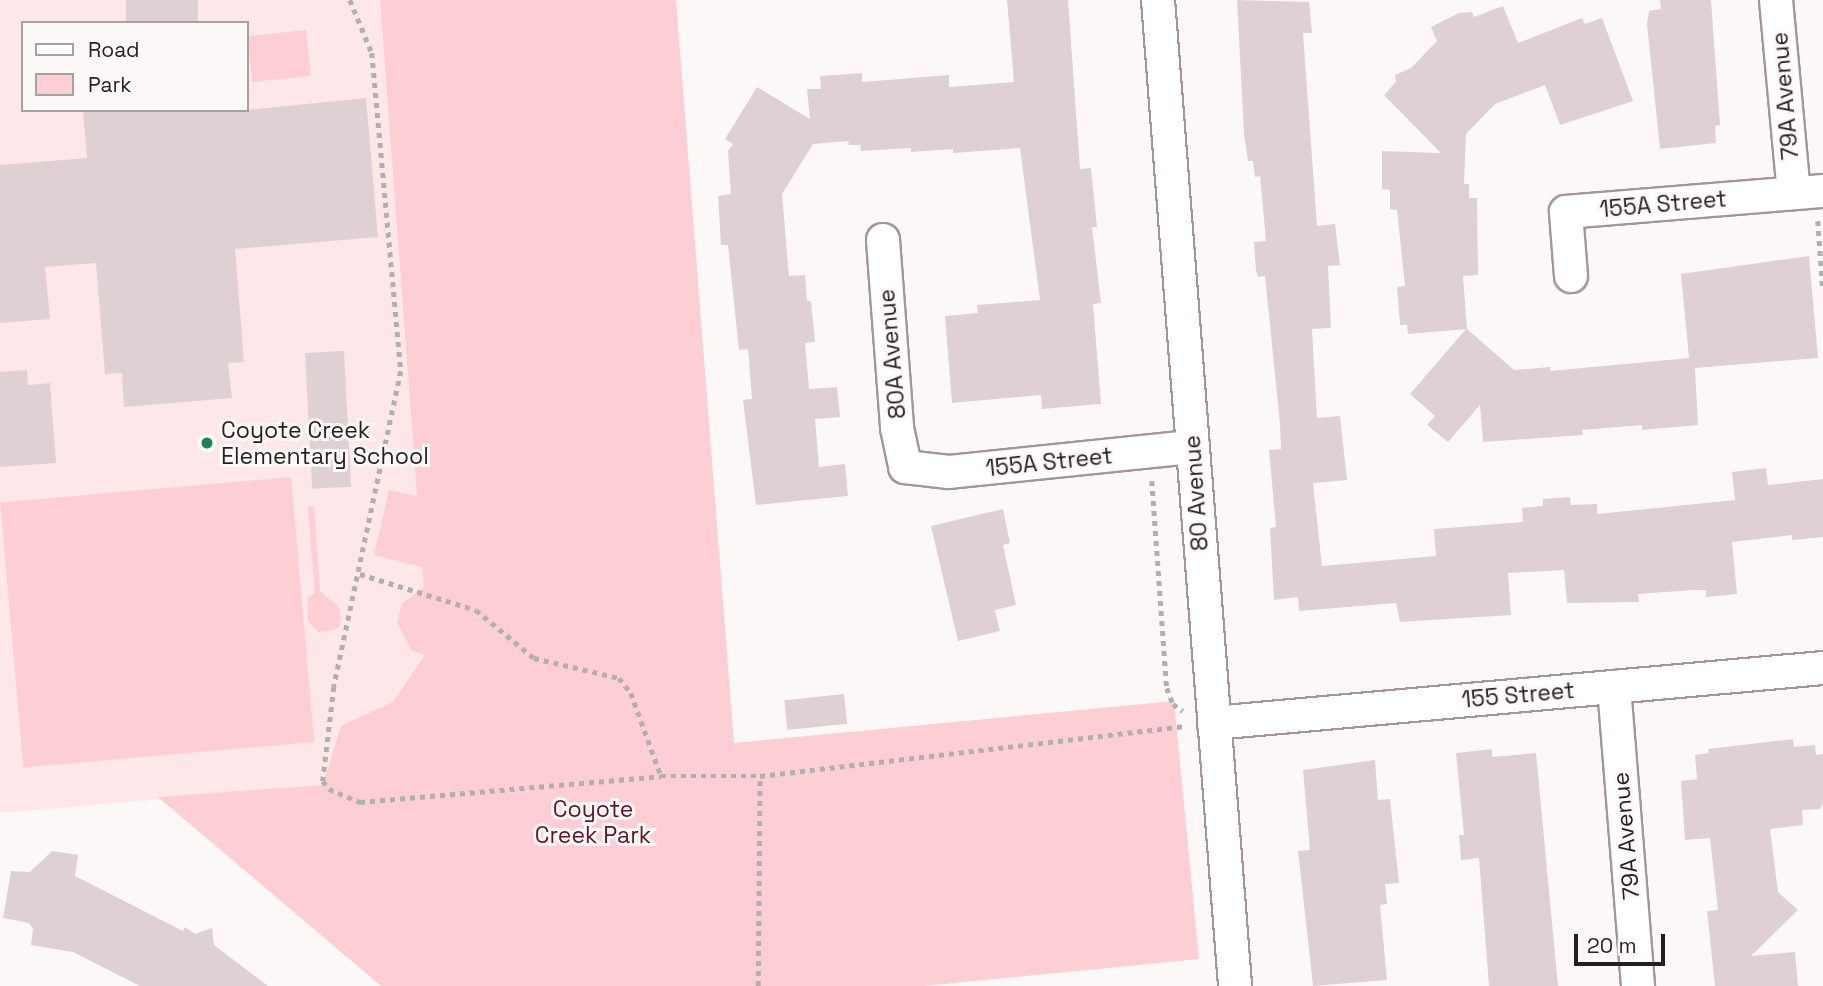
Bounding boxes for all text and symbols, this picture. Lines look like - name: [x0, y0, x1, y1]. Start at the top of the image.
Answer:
- legend: [21, 21, 248, 112]
- street label: 79A Avenue: [1766, 31, 1804, 161]
- text: Road: [88, 36, 140, 63]
- text: Park: [88, 71, 132, 98]
- street label: 155A Street: [1598, 185, 1728, 223]
- street label: 80A Avenue: [873, 288, 911, 420]
- place label: Coyote Creek Elementary School: [221, 416, 429, 470]
- street label: 80 Avenue: [1178, 434, 1214, 552]
- marker: Coyote Creek Elementary School: [199, 435, 215, 451]
- street label: 155A Street: [984, 442, 1114, 482]
- street label: 155 Street: [1460, 676, 1576, 714]
- street label: 79A Avenue: [1607, 771, 1645, 901]
- park label: Coyote Creek Park: [535, 795, 651, 849]
- scale bar: [1578, 920, 1669, 964]
- text: 20 m: [1587, 932, 1637, 959]

